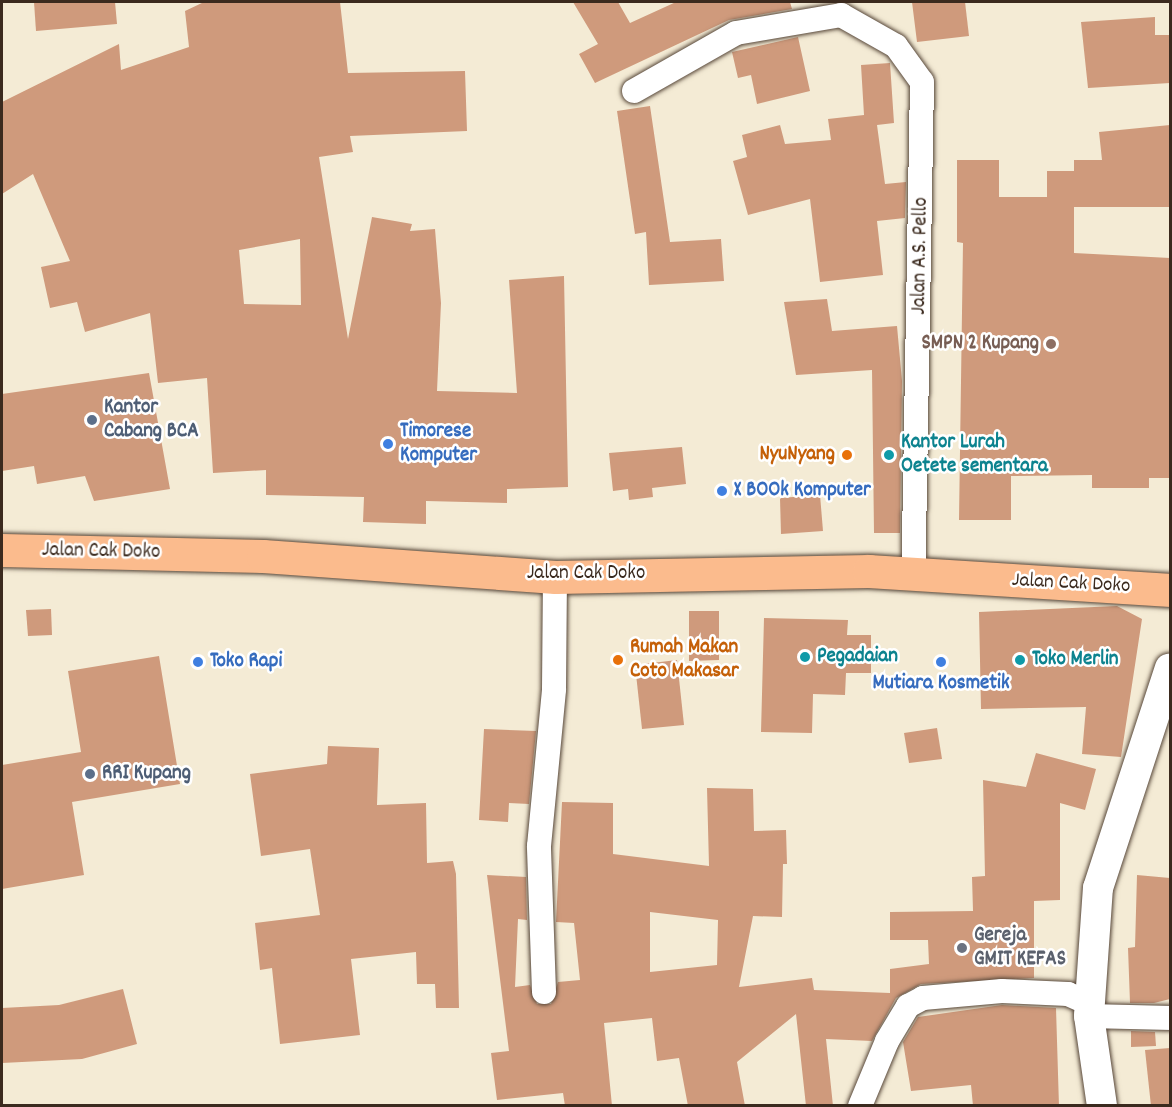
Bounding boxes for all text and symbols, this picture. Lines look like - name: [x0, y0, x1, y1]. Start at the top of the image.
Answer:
- street label: Jalan A.S. Pello: [907, 197, 935, 315]
- place label: SMPN 2 Kupang: [922, 331, 1039, 357]
- marker: SMPN 2 Kupang: [1044, 337, 1058, 351]
- place label: Kantor Cabang BCA: [104, 395, 199, 445]
- marker: Kantor Cabang BCA: [85, 413, 99, 427]
- place label: Timorese Komputer: [400, 419, 477, 469]
- place label: Kantor Lurah Oetete sementara: [901, 430, 1048, 480]
- marker: Timorese Komputer: [381, 437, 395, 451]
- place label: NyuNyang: [759, 442, 835, 468]
- marker: NyuNyang: [840, 448, 854, 462]
- marker: Kantor Lurah Oetete sementara: [882, 448, 896, 462]
- place label: X BOOk Komputer: [734, 478, 871, 504]
- marker: X BOOk Komputer: [715, 484, 729, 498]
- street label: Jalan Cak Doko: [41, 538, 161, 566]
- street label: Jalan Cak Doko: [527, 561, 645, 587]
- street label: Jalan Cak Doko: [1011, 568, 1131, 600]
- place label: Rumah Makan Coto Makasar: [630, 635, 739, 685]
- place label: Pegadaian: [817, 644, 898, 670]
- place label: Toko Merlin: [1032, 647, 1118, 673]
- place label: Toko Rapi: [210, 649, 282, 675]
- marker: Pegadaian: [798, 650, 812, 664]
- marker: Rumah Makan Coto Makasar: [611, 653, 625, 667]
- marker: Toko Merlin: [1013, 653, 1027, 667]
- marker: Toko Rapi: [191, 655, 205, 669]
- marker: Mutiara Kosmetik: [934, 655, 948, 669]
- place label: Mutiara Kosmetik: [872, 671, 1010, 697]
- place label: RRI Kupang: [102, 761, 191, 787]
- marker: RRI Kupang: [83, 767, 97, 781]
- place label: Gereja GMIT KEFAS: [974, 923, 1066, 973]
- marker: Gereja GMIT KEFAS: [955, 941, 969, 955]

